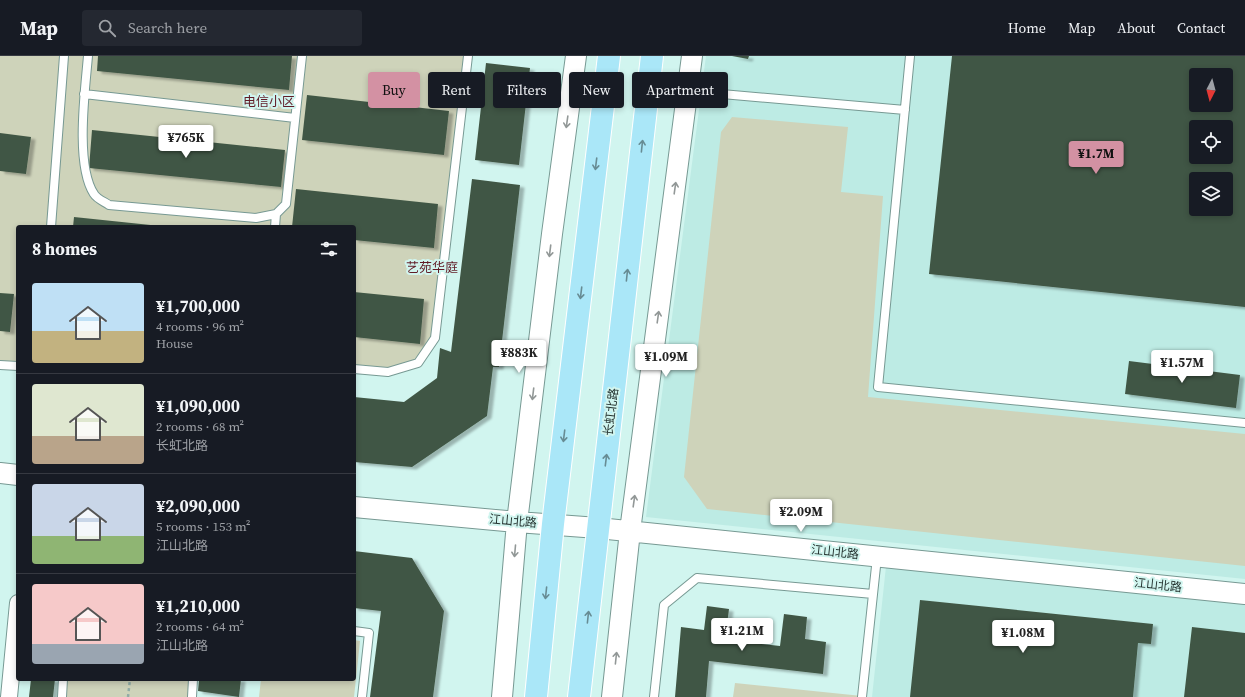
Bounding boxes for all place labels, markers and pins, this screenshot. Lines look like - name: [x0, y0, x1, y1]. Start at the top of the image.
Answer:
- pin: ¥765K: [158, 125, 214, 159]
- pin: ¥1.7M: [1068, 141, 1124, 175]
- pin: ¥883K: [491, 340, 547, 374]
- pin: ¥1.09M: [633, 344, 699, 378]
- pin: ¥1.57M: [1149, 350, 1215, 384]
- pin: ¥2.09M: [768, 499, 834, 533]
- pin: ¥1.21M: [709, 618, 775, 652]
- pin: ¥1.08M: [990, 620, 1056, 654]

